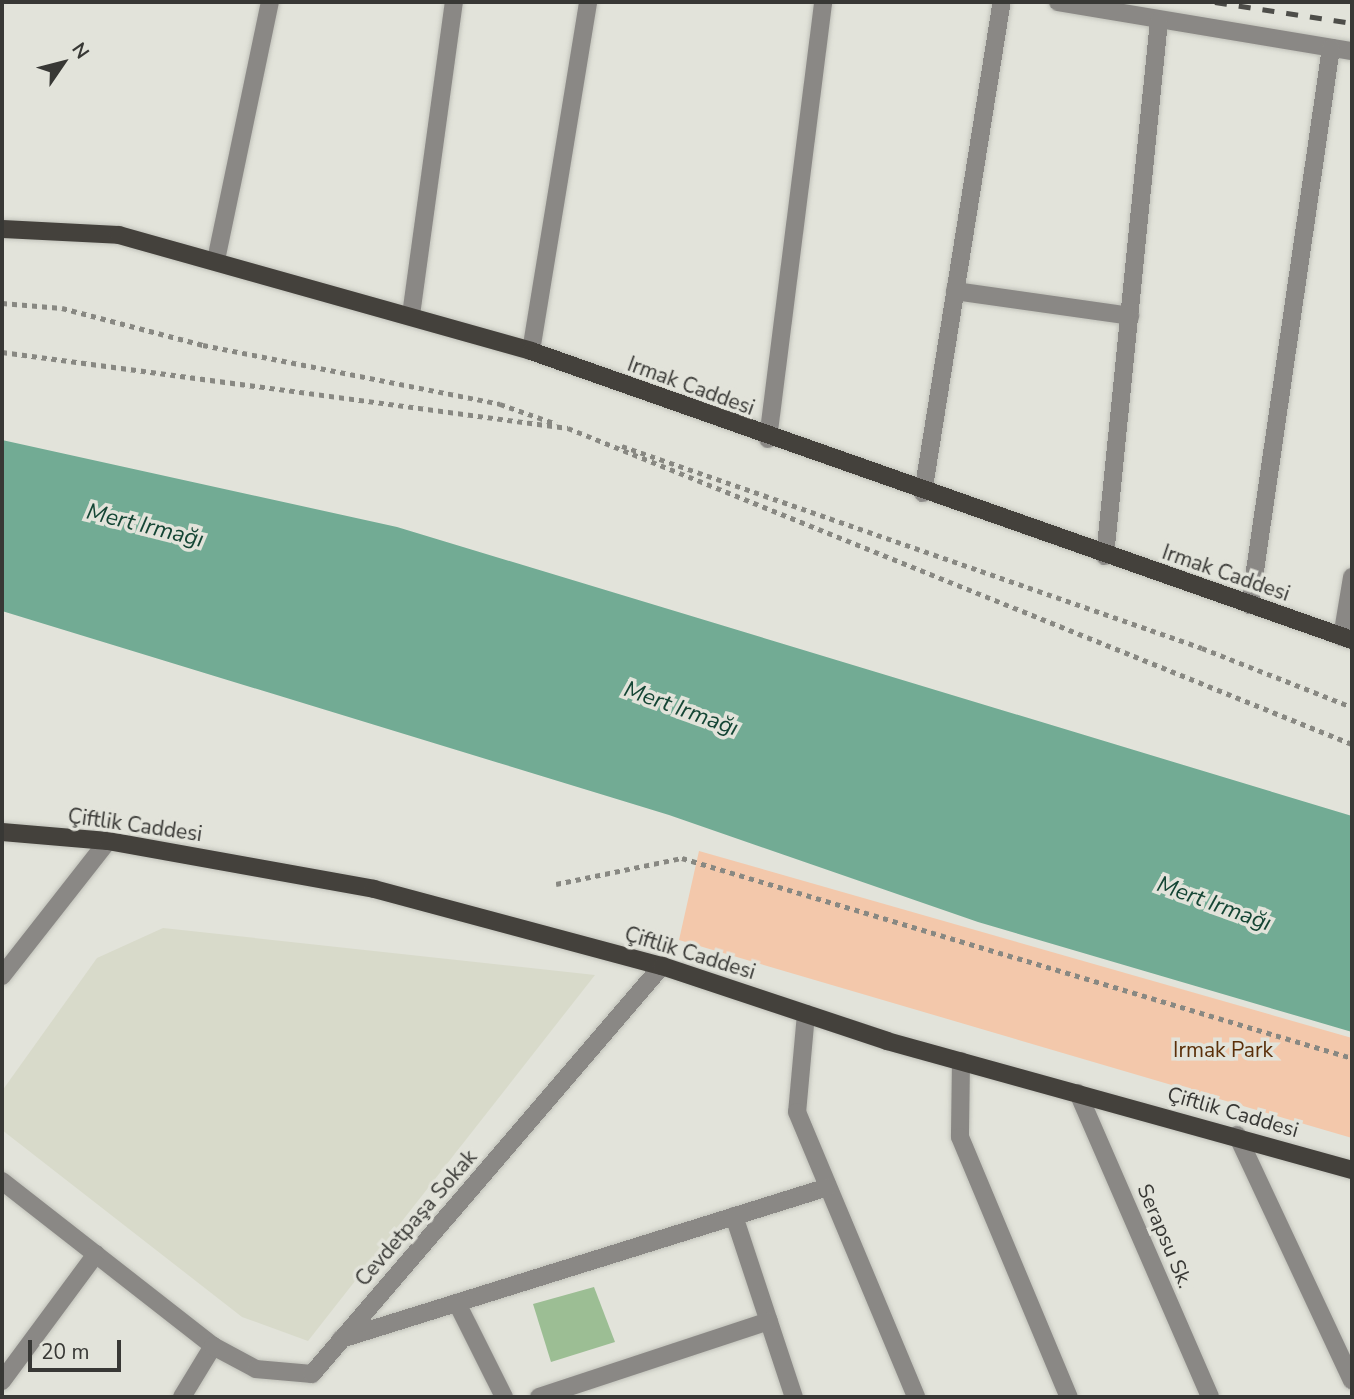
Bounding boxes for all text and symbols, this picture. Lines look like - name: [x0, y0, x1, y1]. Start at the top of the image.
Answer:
- north arrow: [28, 28, 98, 98]
- text: N: [65, 38, 95, 64]
- street label: Irmak Caddesi: [624, 351, 758, 421]
- water label: Mert Irmağı: [84, 498, 206, 554]
- street label: Irmak Caddesi: [1159, 539, 1293, 607]
- water label: Mert Irmağı: [620, 676, 742, 742]
- street label: Çiftlik Caddesi: [66, 803, 204, 847]
- water label: Mert Irmağı: [1153, 871, 1275, 937]
- street label: Çiftlik Caddesi: [622, 921, 758, 985]
- park label: Irmak Park: [1173, 1037, 1273, 1063]
- street label: Çiftlik Caddesi: [1164, 1081, 1302, 1143]
- street label: Cevdetpaşa Sokak: [350, 1145, 482, 1291]
- street label: Serapsu Sk.: [1132, 1180, 1198, 1292]
- scale bar: [32, 1326, 124, 1370]
- text: 20 m: [41, 1338, 90, 1366]

